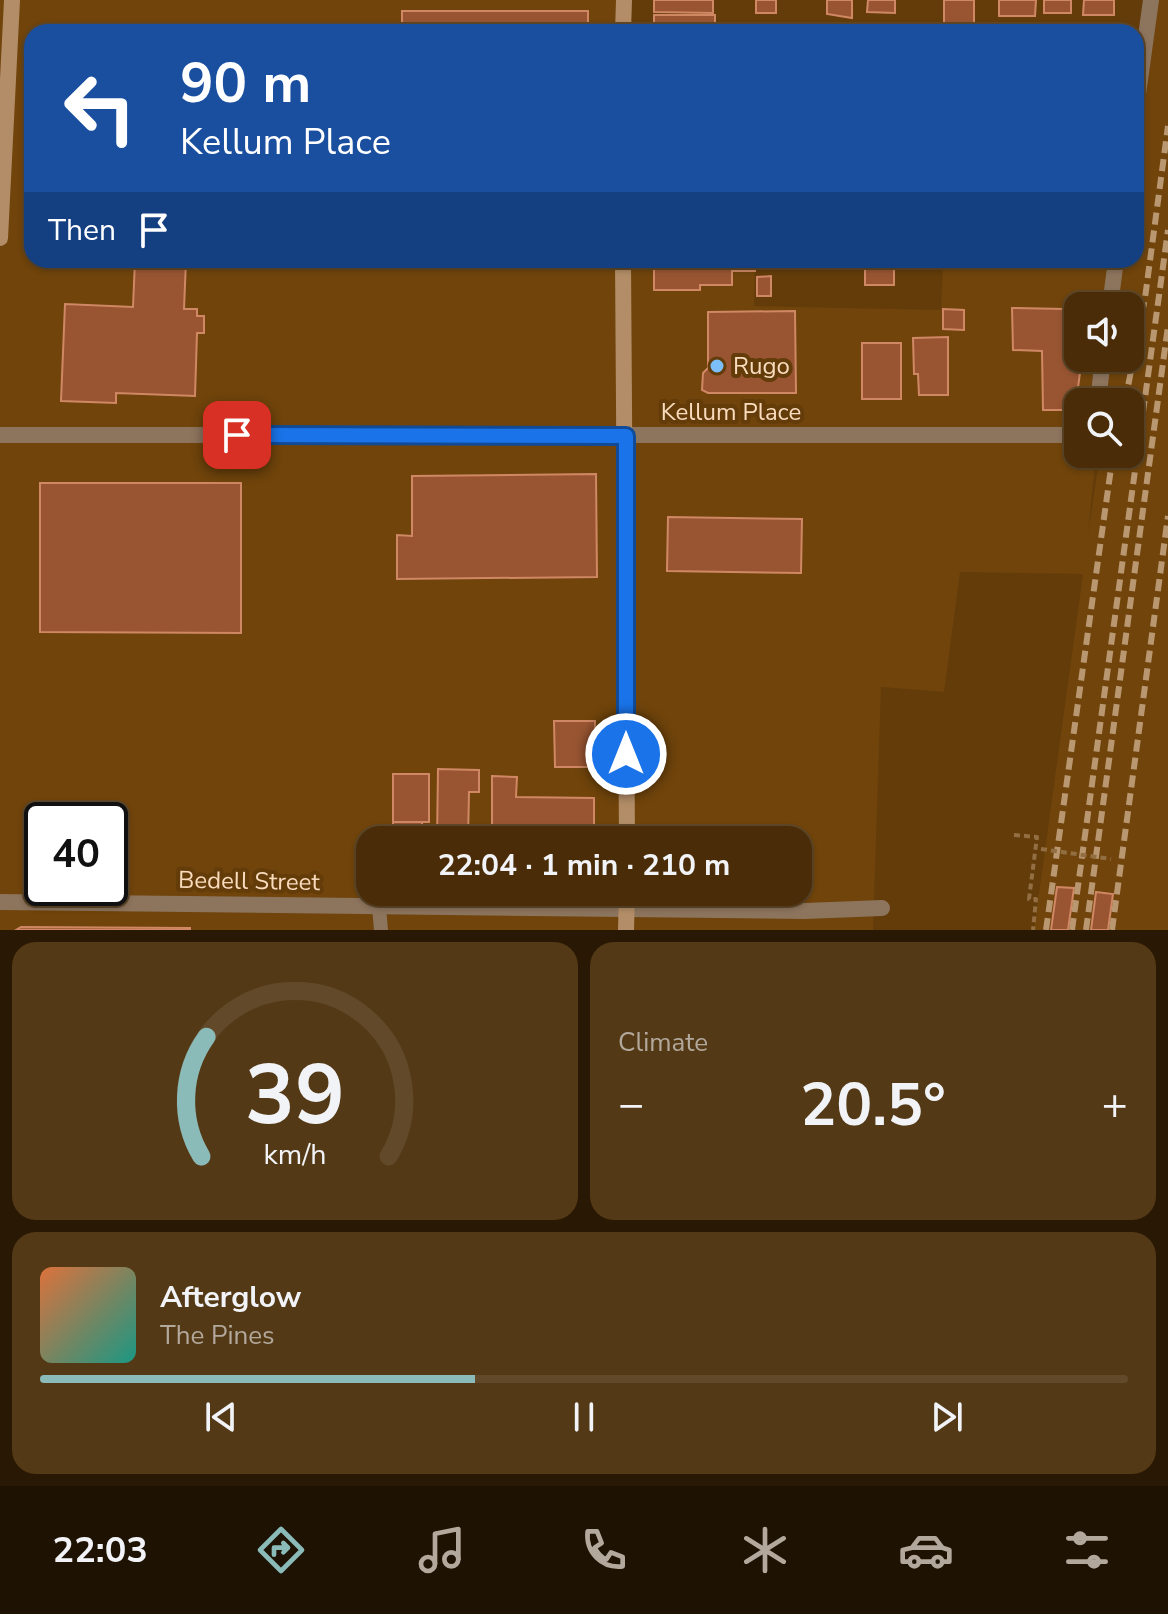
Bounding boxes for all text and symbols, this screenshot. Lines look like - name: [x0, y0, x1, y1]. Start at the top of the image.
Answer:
- text: 90 m: [180, 45, 311, 122]
- icon: left: [48, 56, 152, 160]
- text: Kellum Place: [180, 118, 391, 167]
- icon: arrive: [132, 208, 176, 252]
- text: Then: [48, 210, 116, 251]
- map controls: [1064, 292, 1144, 468]
- button: sound: [1064, 292, 1144, 372]
- place label: Rugo: [733, 350, 790, 382]
- marker: Rugo: [708, 357, 726, 375]
- button: search: [1064, 388, 1144, 468]
- street label: Kellum Place: [661, 396, 801, 428]
- pin: [203, 401, 271, 469]
- icon: arrive: [215, 413, 259, 457]
- position arrow: [584, 712, 668, 796]
- speed limit sign: 40: [24, 802, 128, 906]
- text: 22:04 · 1 min · 210 m: [438, 845, 730, 886]
- street label: Bedell Street: [178, 864, 321, 898]
- text: Climate: [618, 1025, 708, 1060]
- text: 39: [245, 1039, 345, 1152]
- text: 20.5°: [800, 1064, 946, 1146]
- text: −: [618, 1075, 644, 1135]
- text: +: [1102, 1075, 1128, 1135]
- text: km/h: [264, 1135, 326, 1174]
- text: Afterglow: [160, 1277, 301, 1318]
- text: The Pines: [160, 1318, 275, 1353]
- icon: previous: [199, 1395, 243, 1439]
- icon: pause: [562, 1395, 606, 1439]
- icon: next: [925, 1395, 969, 1439]
- icon: directions: [253, 1522, 309, 1578]
- icon: music: [414, 1522, 470, 1578]
- icon: phone: [576, 1522, 632, 1578]
- icon: climate: [737, 1522, 793, 1578]
- icon: car: [898, 1522, 954, 1578]
- icon: filters: [1059, 1522, 1115, 1578]
- text: 22:03: [53, 1526, 148, 1575]

